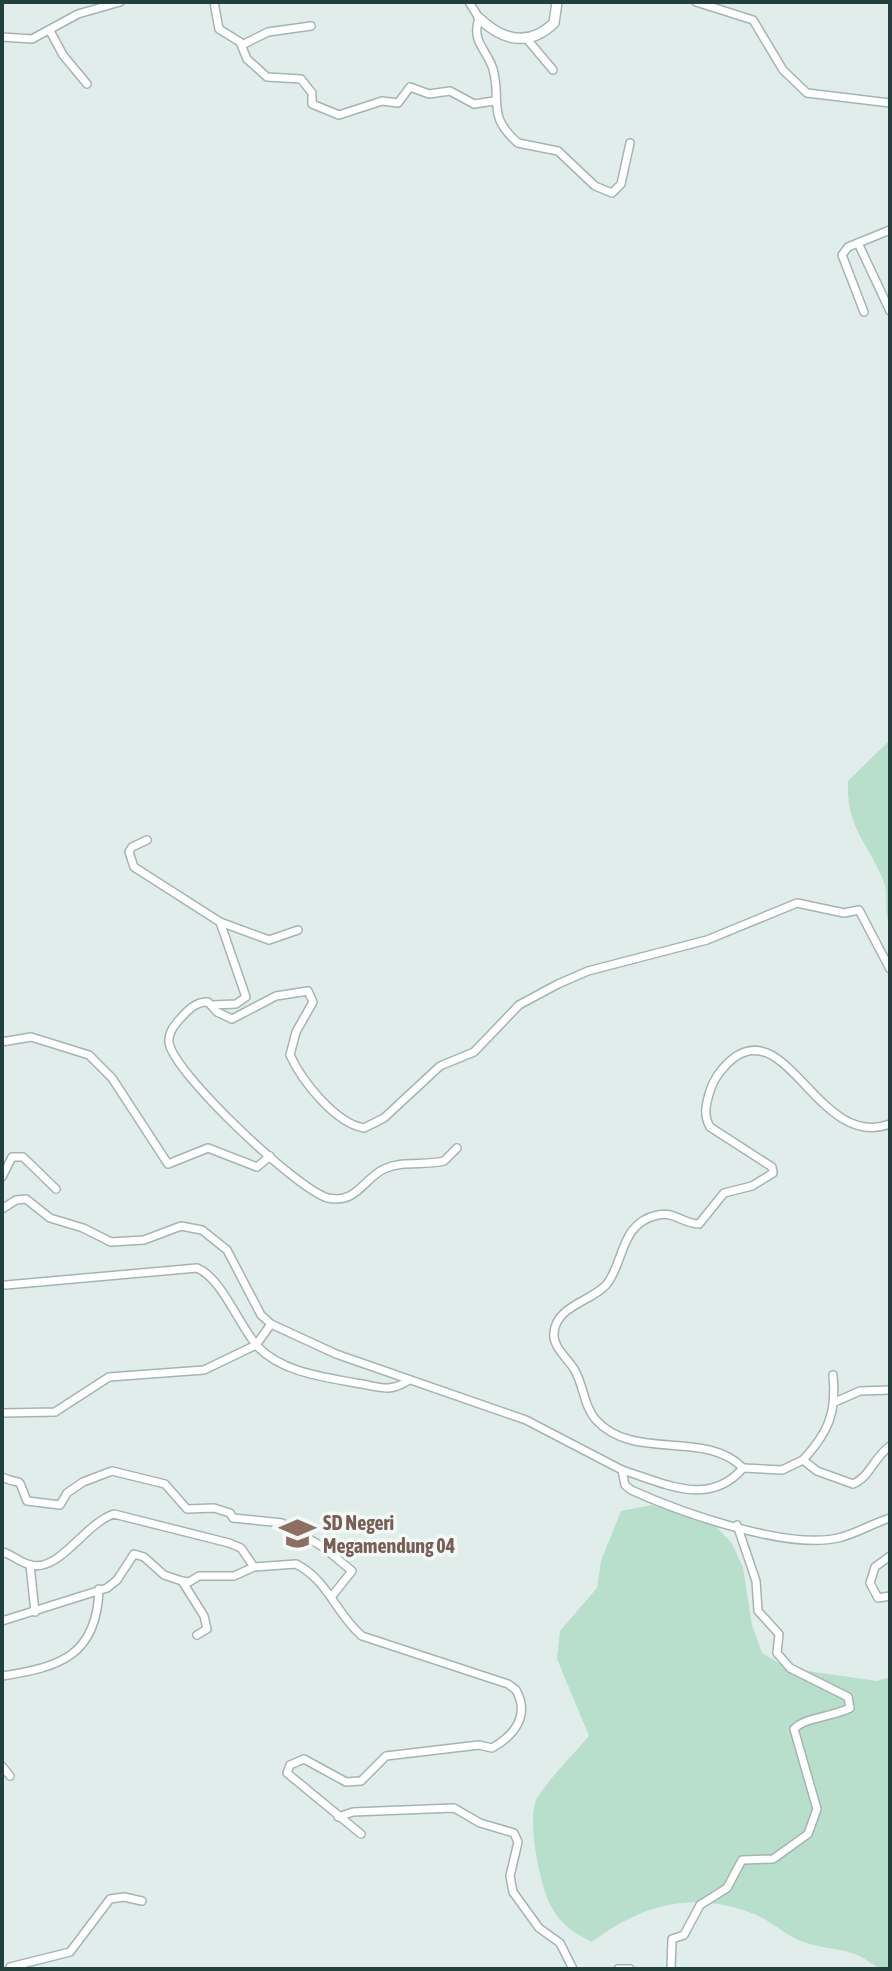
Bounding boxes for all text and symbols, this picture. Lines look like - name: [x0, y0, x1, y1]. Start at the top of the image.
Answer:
- place label: SD Negeri Megamendung 04: [323, 1511, 455, 1557]
- school or university icon: SD Negeri Megamendung 04: [278, 1515, 316, 1553]

